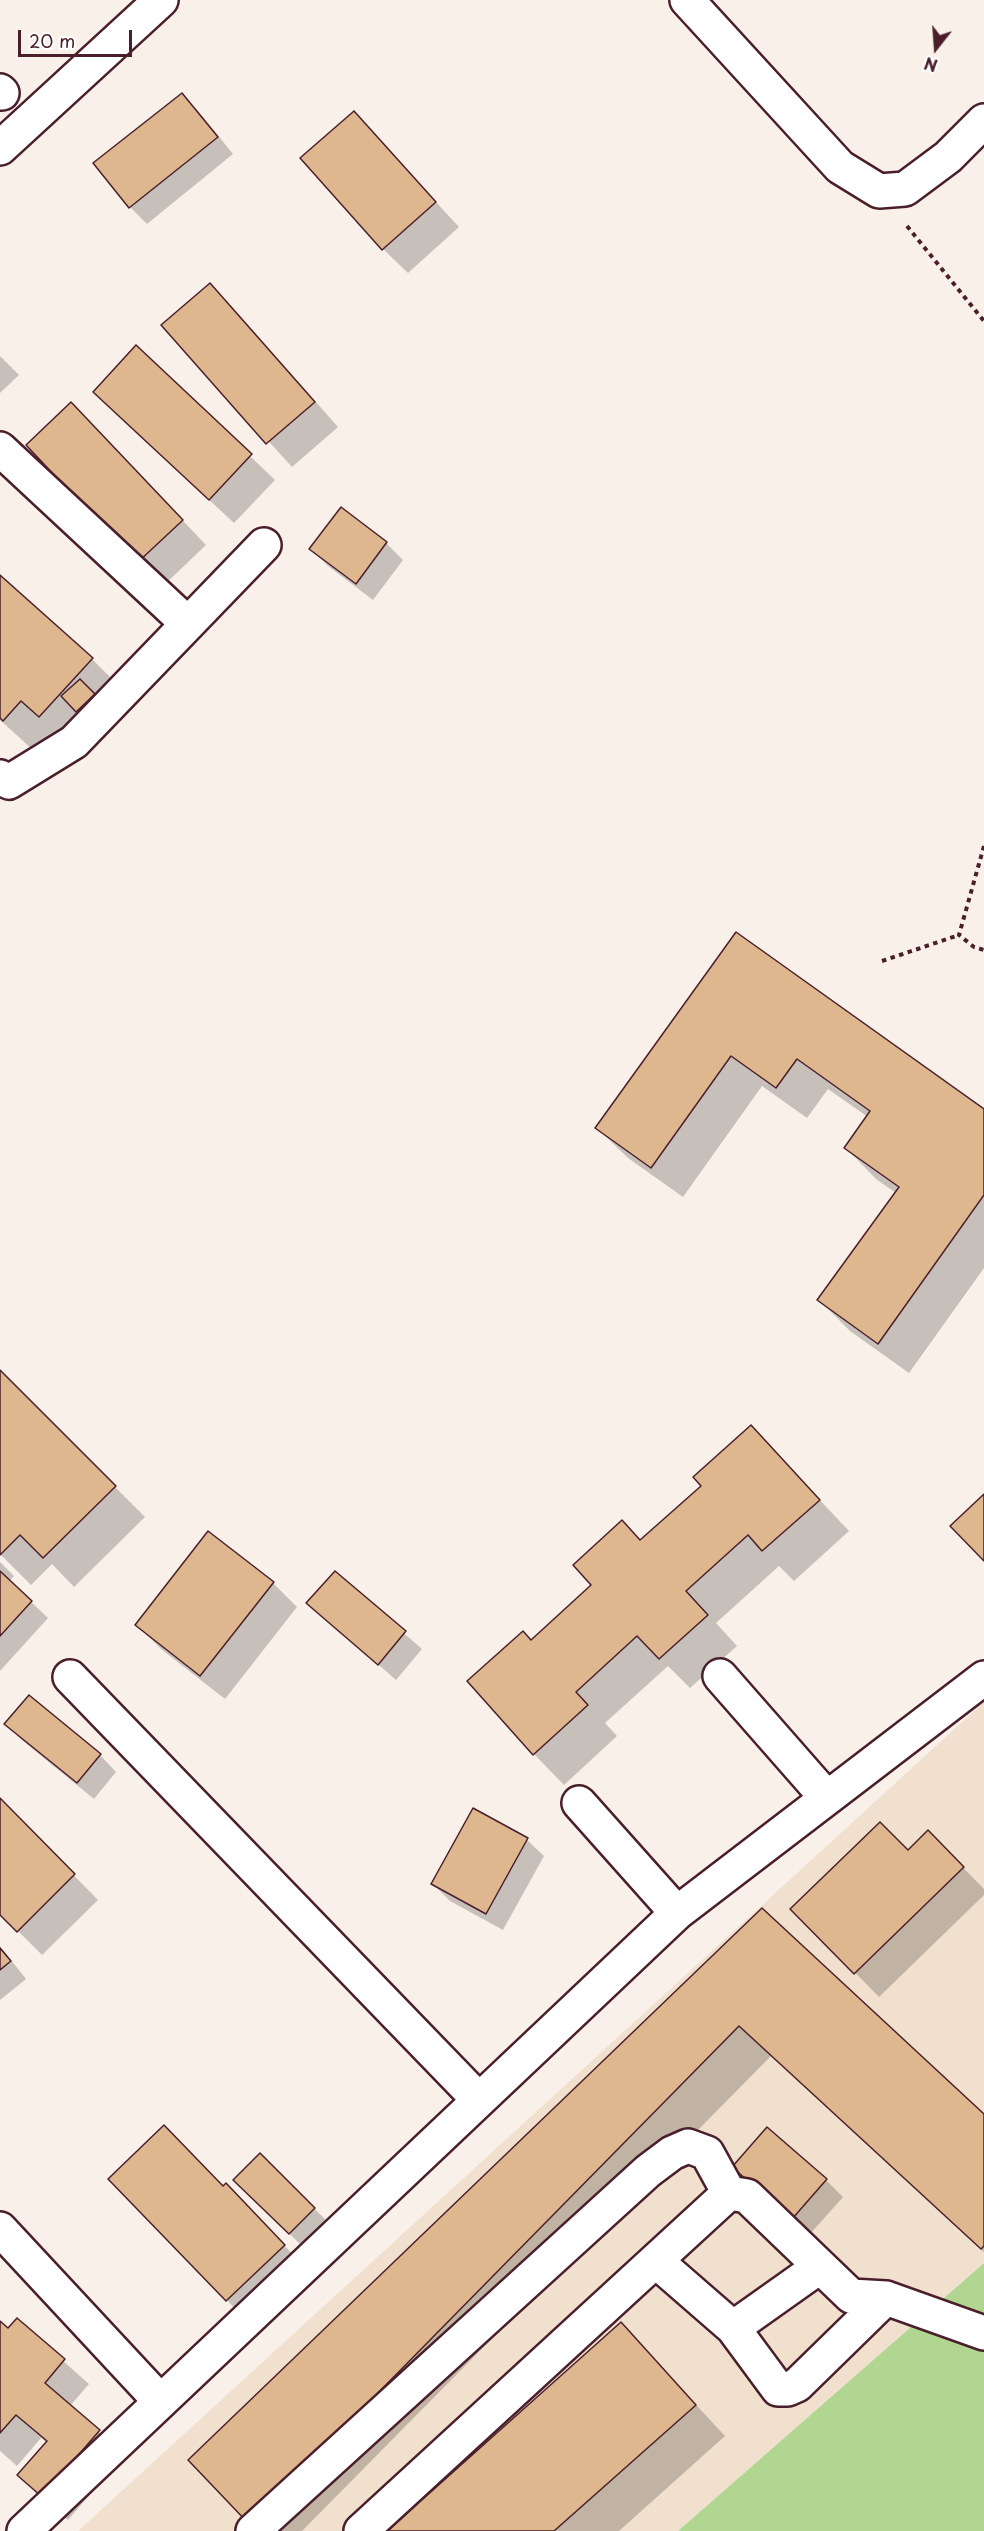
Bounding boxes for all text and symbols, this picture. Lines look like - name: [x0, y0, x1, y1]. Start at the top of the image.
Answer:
- scale bar: [21, 18, 135, 56]
- north arrow: [906, 18, 966, 78]
- text: 20 m: [29, 27, 75, 54]
- text: N: [921, 52, 940, 79]

